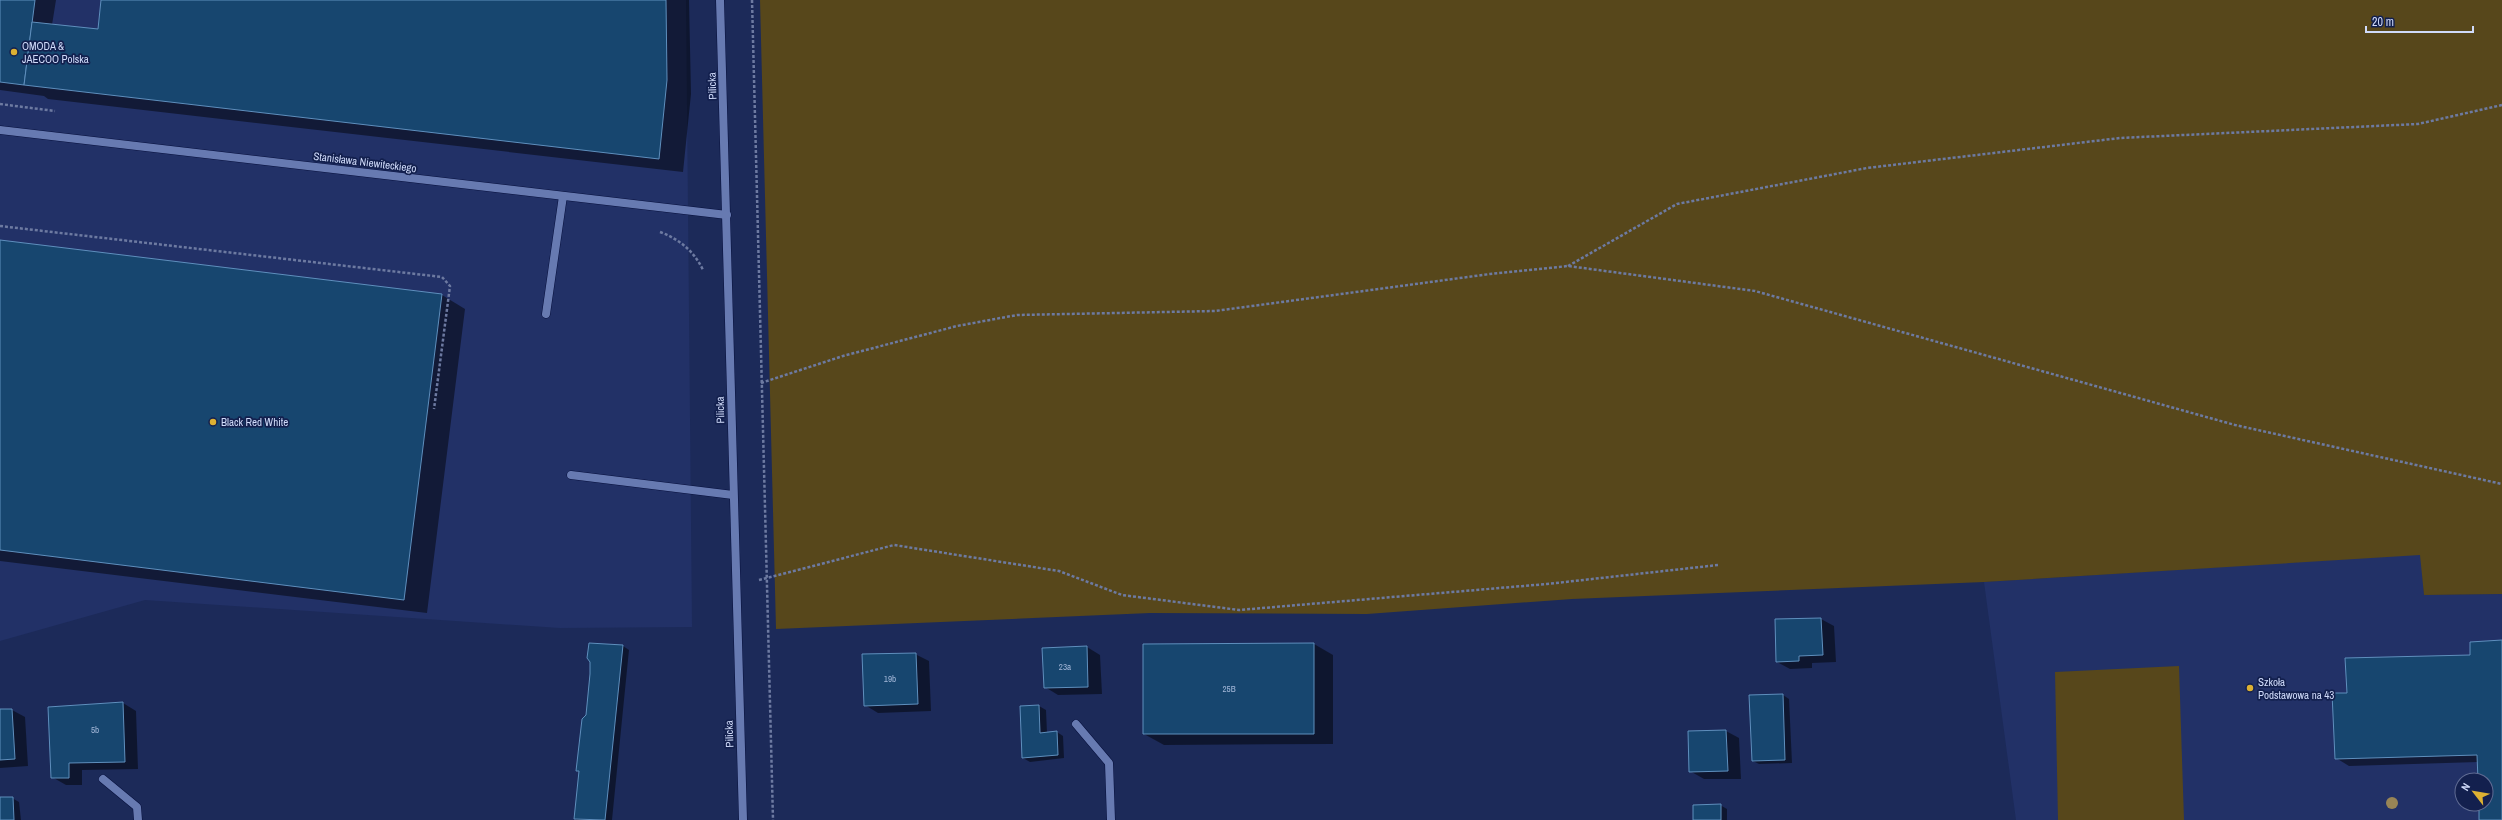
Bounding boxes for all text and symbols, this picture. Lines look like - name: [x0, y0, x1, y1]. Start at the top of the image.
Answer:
- scale bar: [2366, 8, 2473, 34]
- text: 20 m: [2372, 14, 2394, 30]
- place label: OMODA & JAECOO Polska: [22, 39, 89, 66]
- marker: OMODA & JAECOO Polska: [9, 47, 19, 57]
- street label: Pilicka: [705, 72, 719, 100]
- street label: Stanisława Niewiteckiego: [313, 149, 417, 175]
- street label: Pilicka: [713, 396, 727, 424]
- place label: Black Red White: [221, 415, 288, 429]
- marker: Black Red White: [208, 417, 218, 427]
- house number: 23a: [1059, 661, 1071, 673]
- house number: 19b: [884, 673, 896, 685]
- place label: Szkoła Podstawowa na 43: [2258, 675, 2334, 702]
- house number: 25B: [1222, 683, 1236, 695]
- marker: Szkoła Podstawowa na 43: [2245, 683, 2255, 693]
- street label: Pilicka: [722, 720, 736, 748]
- house number: 5b: [91, 724, 99, 736]
- north arrow: [2454, 772, 2494, 812]
- text: N: [2458, 780, 2473, 793]

